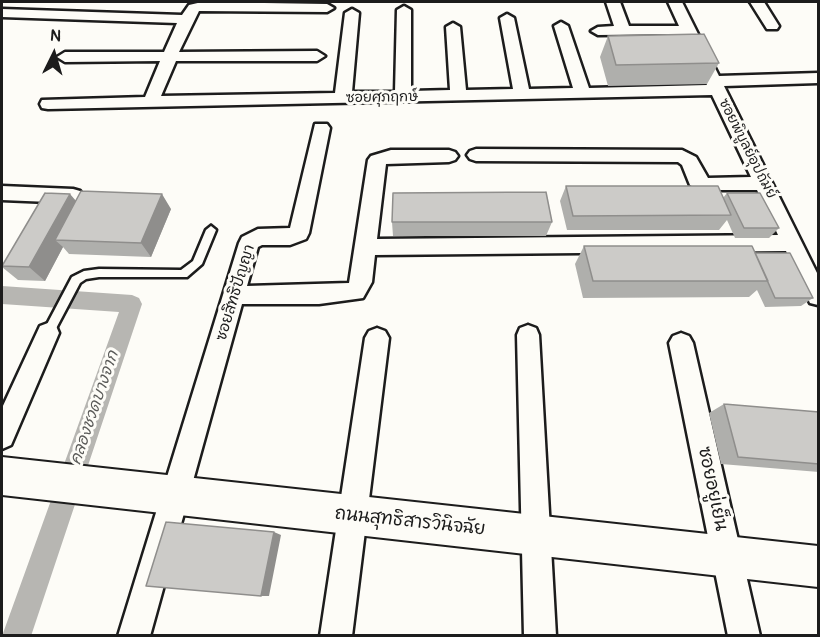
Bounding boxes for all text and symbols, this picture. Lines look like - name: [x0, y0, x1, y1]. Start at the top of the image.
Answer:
- north arrow: [24, 24, 84, 84]
- text: N: [49, 26, 62, 47]
- street label: ซอยศุภฤกษ์: [346, 89, 418, 107]
- street label: ซอยพิบูลย์อุปถัมย์: [715, 96, 779, 202]
- street label: ซอยสิทธิปัญญา: [213, 243, 259, 343]
- water label: คลองชวดบางจาก: [67, 349, 123, 467]
- street label: ซอยอยู่เย็น: [693, 445, 731, 533]
- street label: ถนนสุทธิสารวินิจฉัย: [334, 503, 486, 541]

